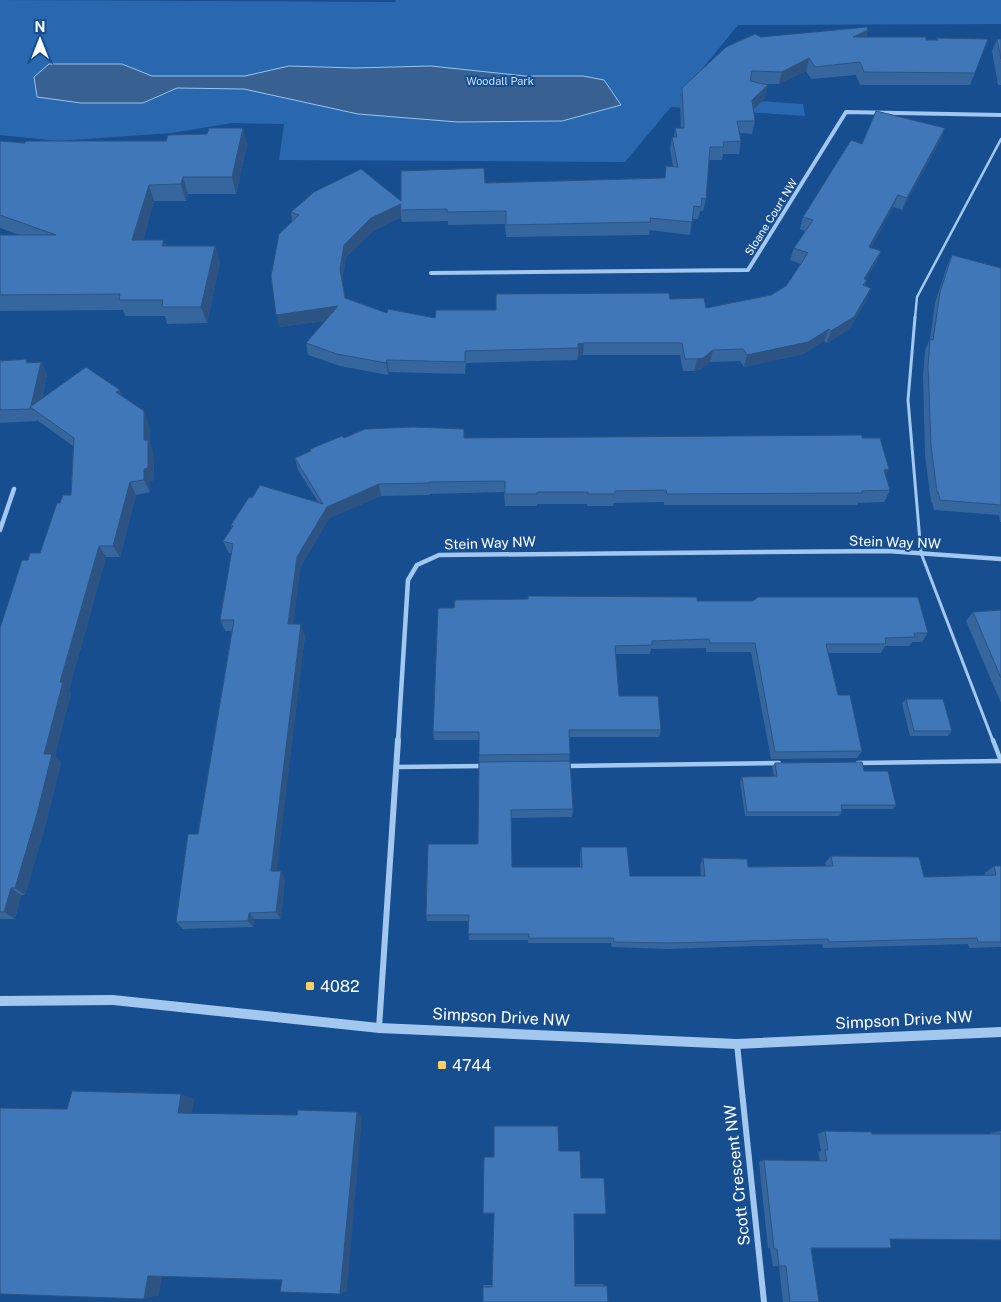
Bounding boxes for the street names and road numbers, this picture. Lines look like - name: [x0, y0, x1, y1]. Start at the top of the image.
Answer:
- street label: Sloane Court NW: [743, 176, 800, 257]
- street label: Stein Way NW: [849, 532, 942, 552]
- street label: Stein Way NW: [444, 533, 537, 553]
- street label: Simpson Drive NW: [432, 1004, 570, 1030]
- street label: Simpson Drive NW: [835, 1007, 973, 1033]
- street label: Scott Crescent NW: [720, 1103, 754, 1247]

